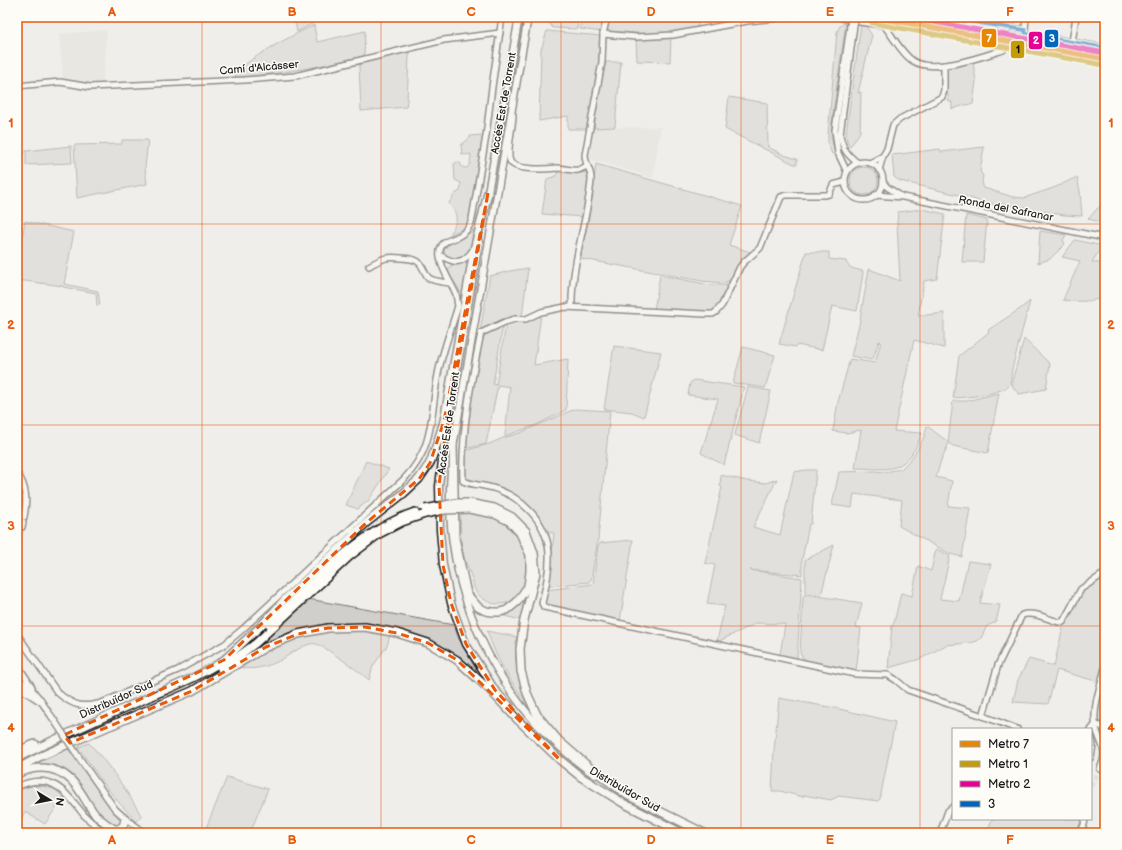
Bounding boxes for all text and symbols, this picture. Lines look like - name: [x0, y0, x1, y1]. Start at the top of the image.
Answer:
- text: A: [107, 4, 116, 20]
- text: B: [287, 4, 297, 20]
- text: C: [466, 4, 476, 20]
- text: D: [646, 4, 656, 20]
- text: E: [826, 4, 835, 20]
- text: F: [1006, 4, 1014, 20]
- line badge: 7: [981, 28, 997, 48]
- line badge: 3: [1044, 29, 1059, 48]
- line badge: 2: [1028, 31, 1043, 50]
- text: 7: [986, 32, 992, 45]
- text: 3: [1049, 32, 1056, 45]
- text: 2: [1033, 34, 1040, 47]
- line badge: 1: [1010, 40, 1025, 59]
- text: 1: [1016, 43, 1020, 56]
- street label: Accés Est de Torrent: [488, 50, 519, 155]
- street label: Camí d'Alcàsser: [219, 57, 300, 77]
- text: 1: [8, 115, 14, 131]
- text: 1: [1108, 115, 1114, 131]
- street label: Ronda del Safranar: [957, 193, 1055, 224]
- text: 2: [7, 317, 15, 333]
- text: 2: [1107, 317, 1115, 333]
- street label: Accés Est de Torrent: [435, 370, 462, 475]
- text: 3: [7, 518, 15, 534]
- text: 3: [1107, 518, 1115, 534]
- street label: Distribuïdor Sud: [78, 677, 155, 721]
- text: 4: [7, 720, 15, 736]
- text: 4: [1107, 720, 1115, 736]
- legend: [952, 728, 1092, 820]
- text: Metro 7: [988, 737, 1029, 752]
- text: Metro 1: [988, 757, 1028, 772]
- street label: Distribuïdor Sud: [587, 764, 662, 815]
- text: Metro 2: [988, 777, 1030, 792]
- north arrow: [30, 780, 70, 820]
- text: N: [52, 796, 66, 807]
- text: 3: [988, 797, 995, 812]
- text: A: [107, 832, 116, 848]
- text: B: [287, 832, 297, 848]
- text: C: [466, 832, 476, 848]
- text: D: [646, 832, 656, 848]
- text: E: [826, 832, 835, 848]
- text: F: [1006, 832, 1014, 848]

